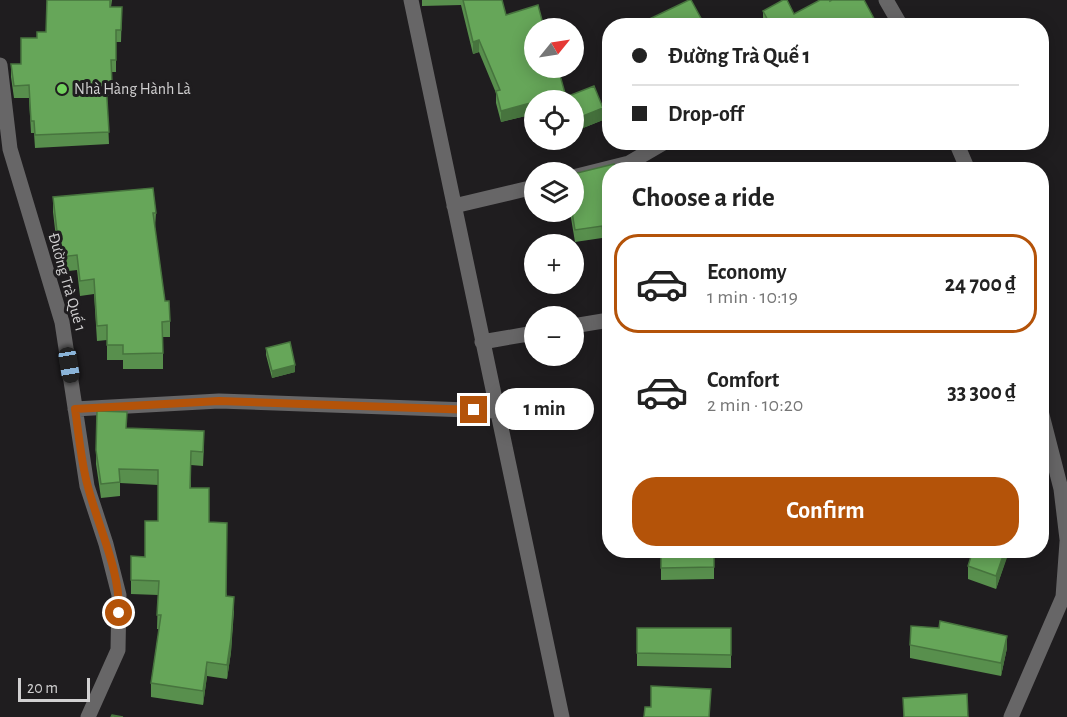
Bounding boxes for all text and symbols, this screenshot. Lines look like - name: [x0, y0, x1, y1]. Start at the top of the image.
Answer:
- north arrow: [524, 18, 584, 78]
- map controls: [524, 18, 584, 366]
- text: Đường Trà Quế 1: [668, 45, 810, 67]
- place label: Nhà Hàng Hành Là: [74, 81, 191, 97]
- marker: Nhà Hàng Hành Là: [55, 82, 69, 96]
- button: locate: [524, 90, 584, 150]
- text: Drop-off: [668, 103, 744, 125]
- button: layers: [524, 162, 584, 222]
- text: Choose a ride: [632, 184, 775, 211]
- street label: Đường Trà Quế 1: [44, 231, 89, 333]
- button: +: [524, 234, 584, 294]
- icon: car: [635, 257, 689, 311]
- text: Economy: [707, 261, 787, 283]
- text: 24 700 ₫: [945, 273, 1016, 295]
- text: 1 min · 10:19: [707, 287, 798, 307]
- button: −: [524, 306, 584, 366]
- car: [57, 346, 81, 384]
- icon: car: [635, 365, 689, 419]
- text: Comfort: [707, 369, 779, 391]
- text: 33 300 ₫: [947, 381, 1016, 403]
- callout: 1 min: [495, 389, 594, 431]
- text: 2 min · 10:20: [707, 395, 803, 415]
- route end: [460, 396, 487, 423]
- text: 1 min: [523, 399, 566, 419]
- button: Confirm: [632, 477, 1019, 546]
- route start: [105, 599, 132, 626]
- scale bar: [18, 675, 90, 702]
- text: 20 m: [27, 680, 58, 696]

